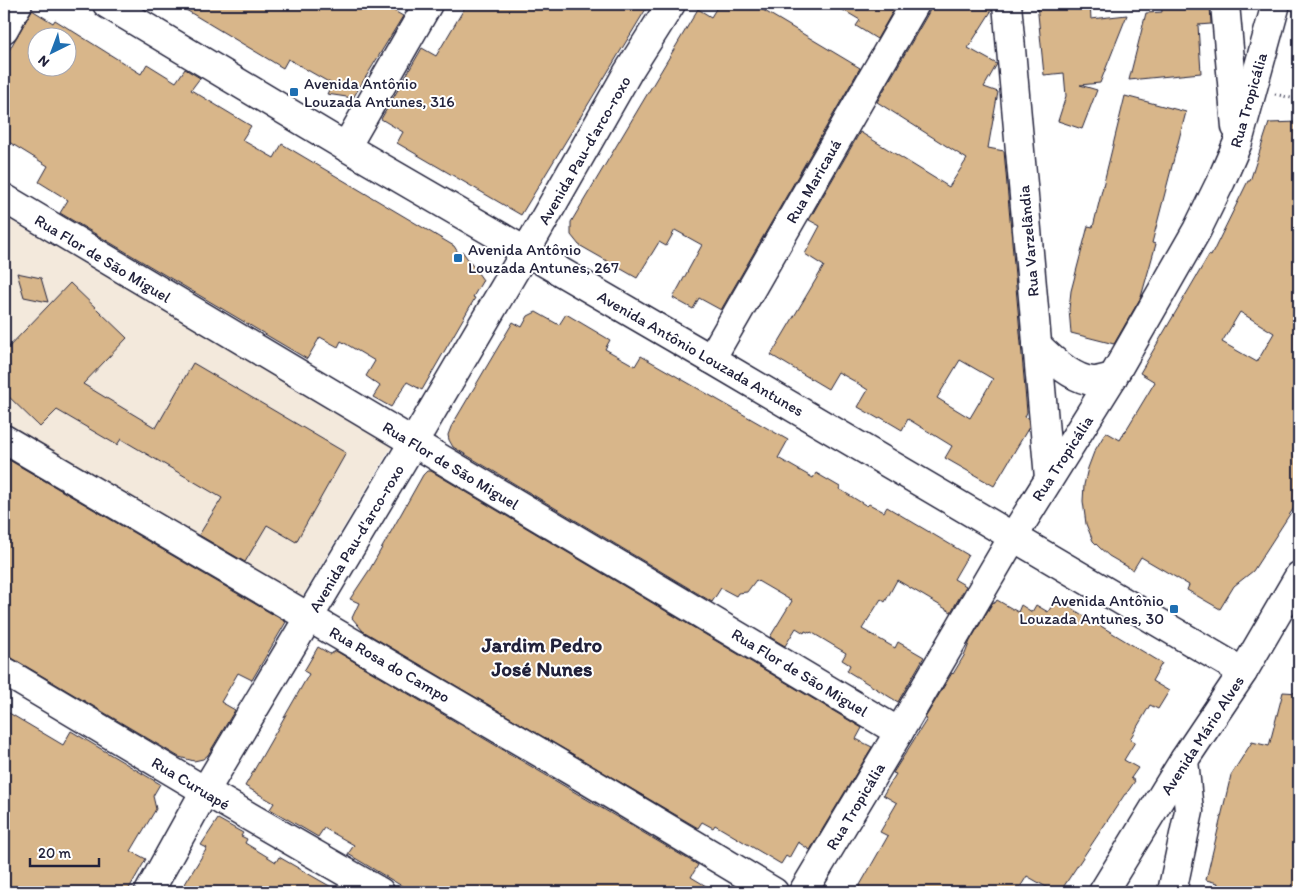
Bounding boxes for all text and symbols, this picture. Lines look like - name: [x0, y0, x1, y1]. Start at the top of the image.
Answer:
- north arrow: [28, 28, 78, 78]
- street label: Rua Tropicália: [1226, 50, 1271, 150]
- text: N: [34, 52, 53, 71]
- street label: Avenida Pau-d'arco-roxo: [534, 72, 635, 228]
- place label: Avenida Antônio Louzada Antunes, 316: [304, 74, 455, 111]
- marker: Avenida Antônio Louzada Antunes, 316: [288, 86, 300, 98]
- street label: Rua Maricauá: [782, 135, 845, 227]
- street label: Rua Varzelândia: [1014, 184, 1043, 297]
- street label: Rua Flor de São Miguel: [31, 210, 175, 307]
- place label: Avenida Antônio Louzada Antunes, 267: [468, 240, 619, 277]
- marker: Avenida Antônio Louzada Antunes, 267: [452, 252, 464, 264]
- street label: Avenida Antônio Louzada Antunes: [594, 286, 807, 420]
- street label: Rua Tropicália: [1028, 411, 1098, 505]
- street label: Rua Flor de São Miguel: [379, 417, 523, 514]
- street label: Avenida Pau-d'arco-roxo: [305, 461, 408, 616]
- place label: Avenida Antônio Louzada Antunes, 30: [1019, 591, 1164, 628]
- marker: Avenida Antônio Louzada Antunes, 30: [1168, 603, 1180, 615]
- street label: Rua Rosa do Campo: [326, 622, 453, 707]
- street label: Rua Flor de São Miguel: [728, 624, 872, 721]
- district label: Jardim Pedro José Nunes: [481, 632, 602, 681]
- street label: Avenida Mário Alves: [1157, 672, 1248, 798]
- street label: Rua Curuapé: [148, 753, 233, 814]
- street label: Rua Tropicália: [822, 759, 889, 853]
- scale bar: [30, 836, 99, 868]
- text: 20 m: [38, 844, 72, 862]

